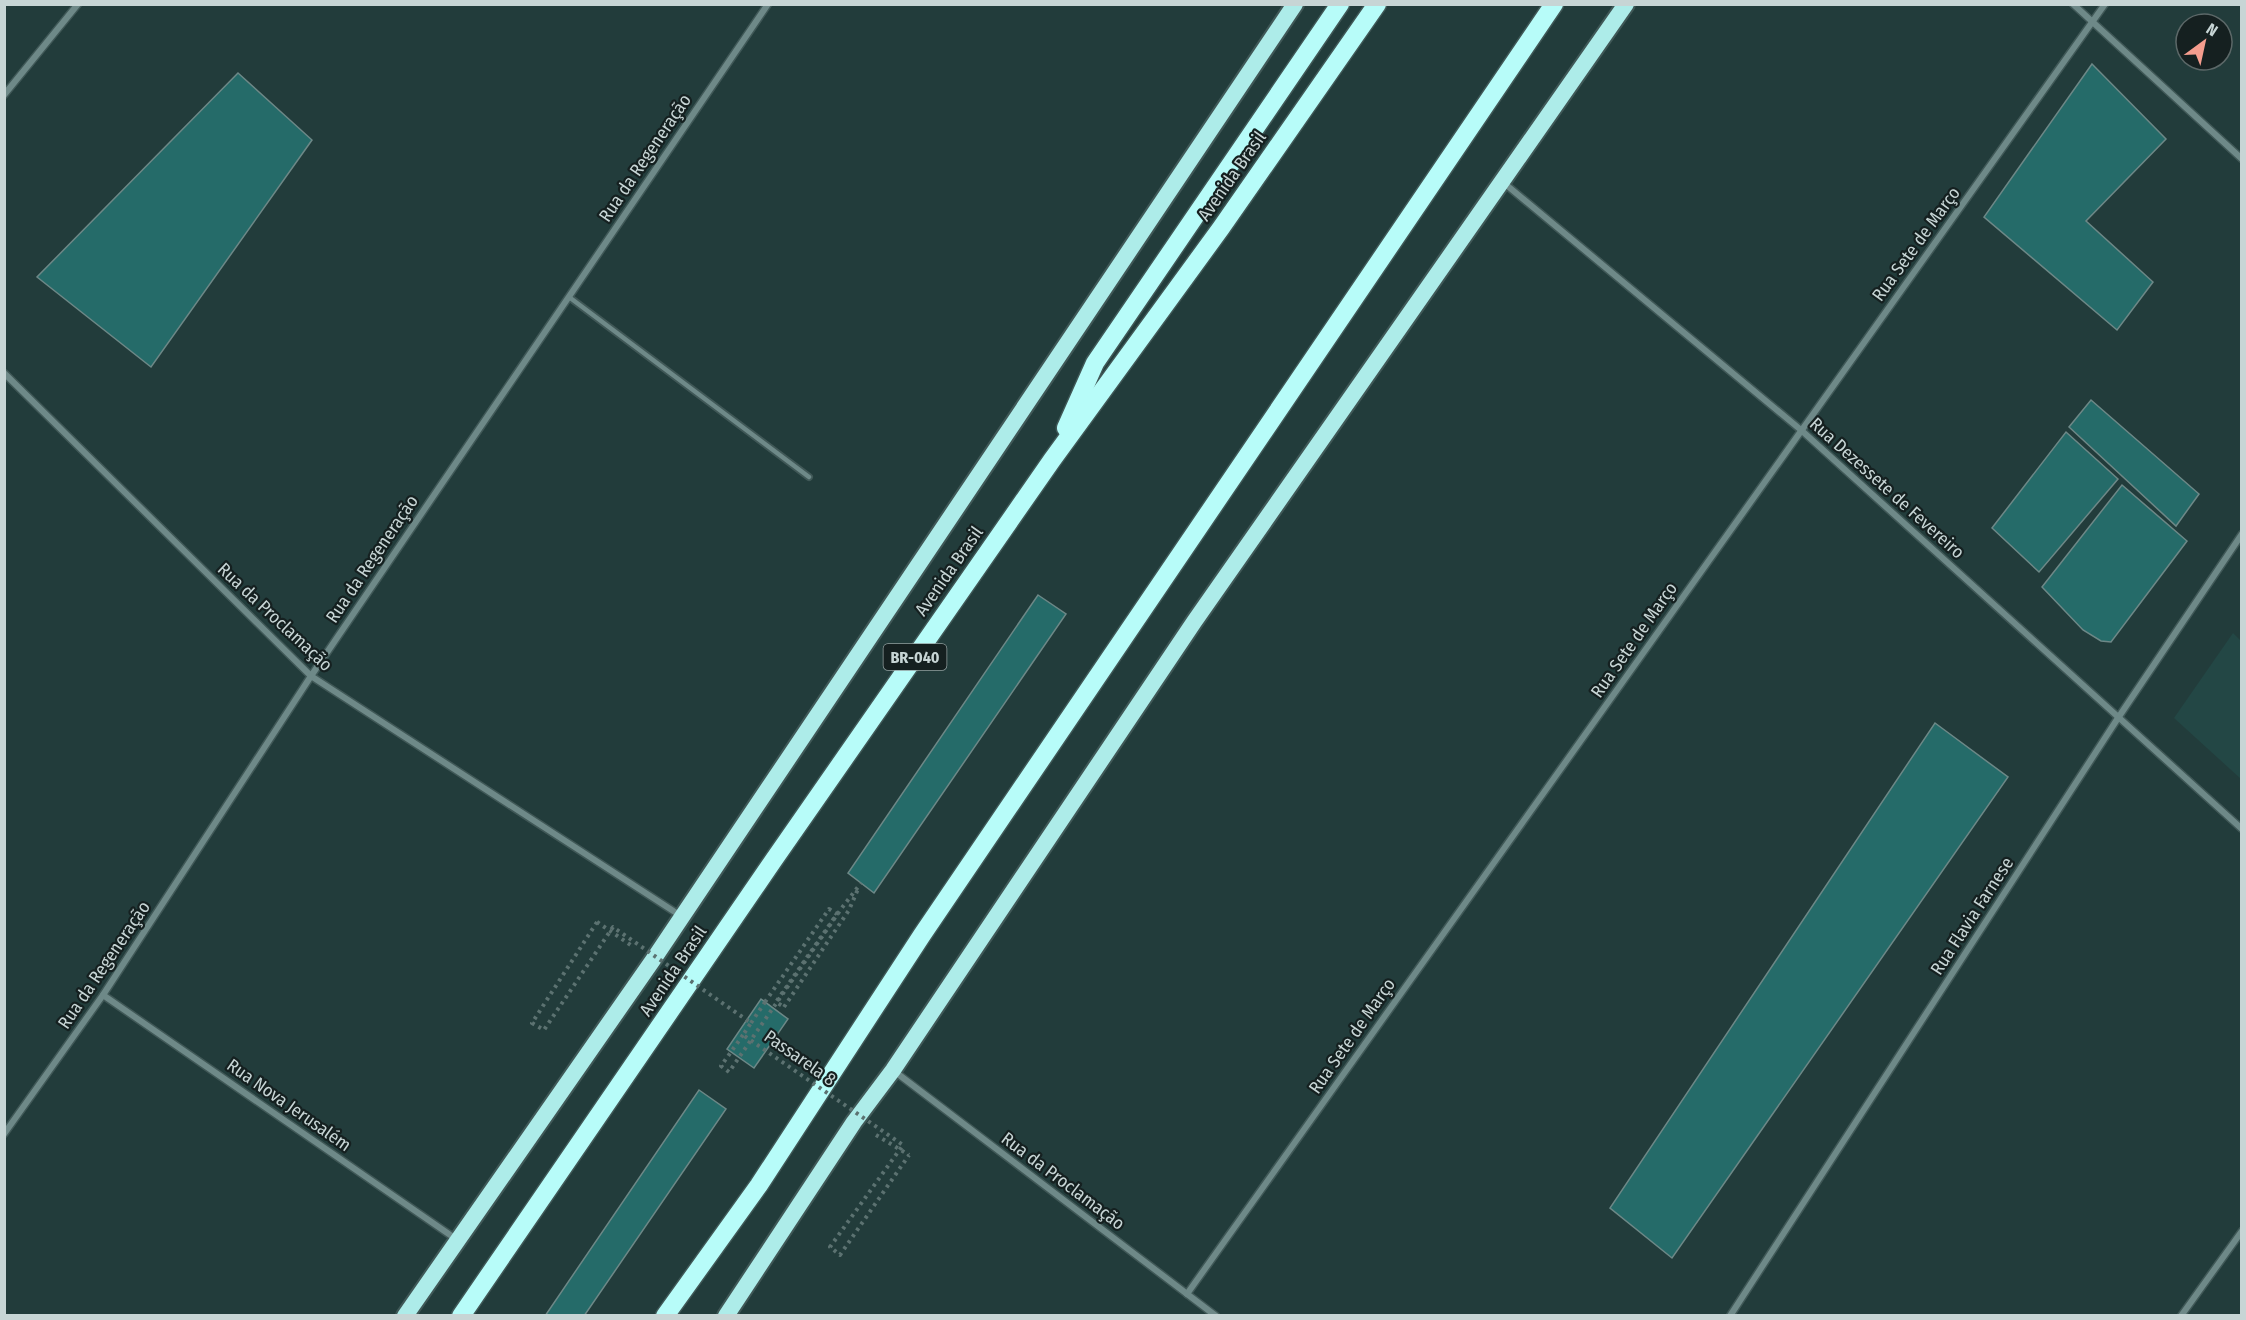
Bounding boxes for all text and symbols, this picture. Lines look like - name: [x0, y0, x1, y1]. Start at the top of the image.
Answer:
- north arrow: [2174, 12, 2234, 72]
- text: N: [2203, 19, 2221, 40]
- street label: Rua da Regeneração: [594, 90, 696, 226]
- street label: Avenida Brasil: [1193, 127, 1271, 225]
- street label: Rua Sete de Março: [1867, 183, 1965, 305]
- street label: Rua Dezessete de Fevereiro: [1805, 413, 1969, 563]
- street label: Rua da Regeneração: [321, 491, 423, 627]
- street label: Avenida Brasil: [910, 522, 988, 620]
- street label: Rua da Proclamação: [213, 558, 337, 676]
- street label: Rua Sete de Março: [1586, 578, 1682, 702]
- road number: BR-040: [884, 644, 946, 670]
- street label: Rua Flavia Farnese: [1926, 853, 2018, 979]
- street label: Rua da Regeneração: [53, 897, 155, 1033]
- street label: Avenida Brasil: [635, 921, 711, 1020]
- street label: Rua Sete de Março: [1304, 974, 1400, 1098]
- street label: Passarela 8: [760, 1025, 840, 1091]
- street label: Rua Nova Jerusalém: [223, 1054, 355, 1156]
- street label: Rua da Proclamação: [997, 1127, 1129, 1235]

